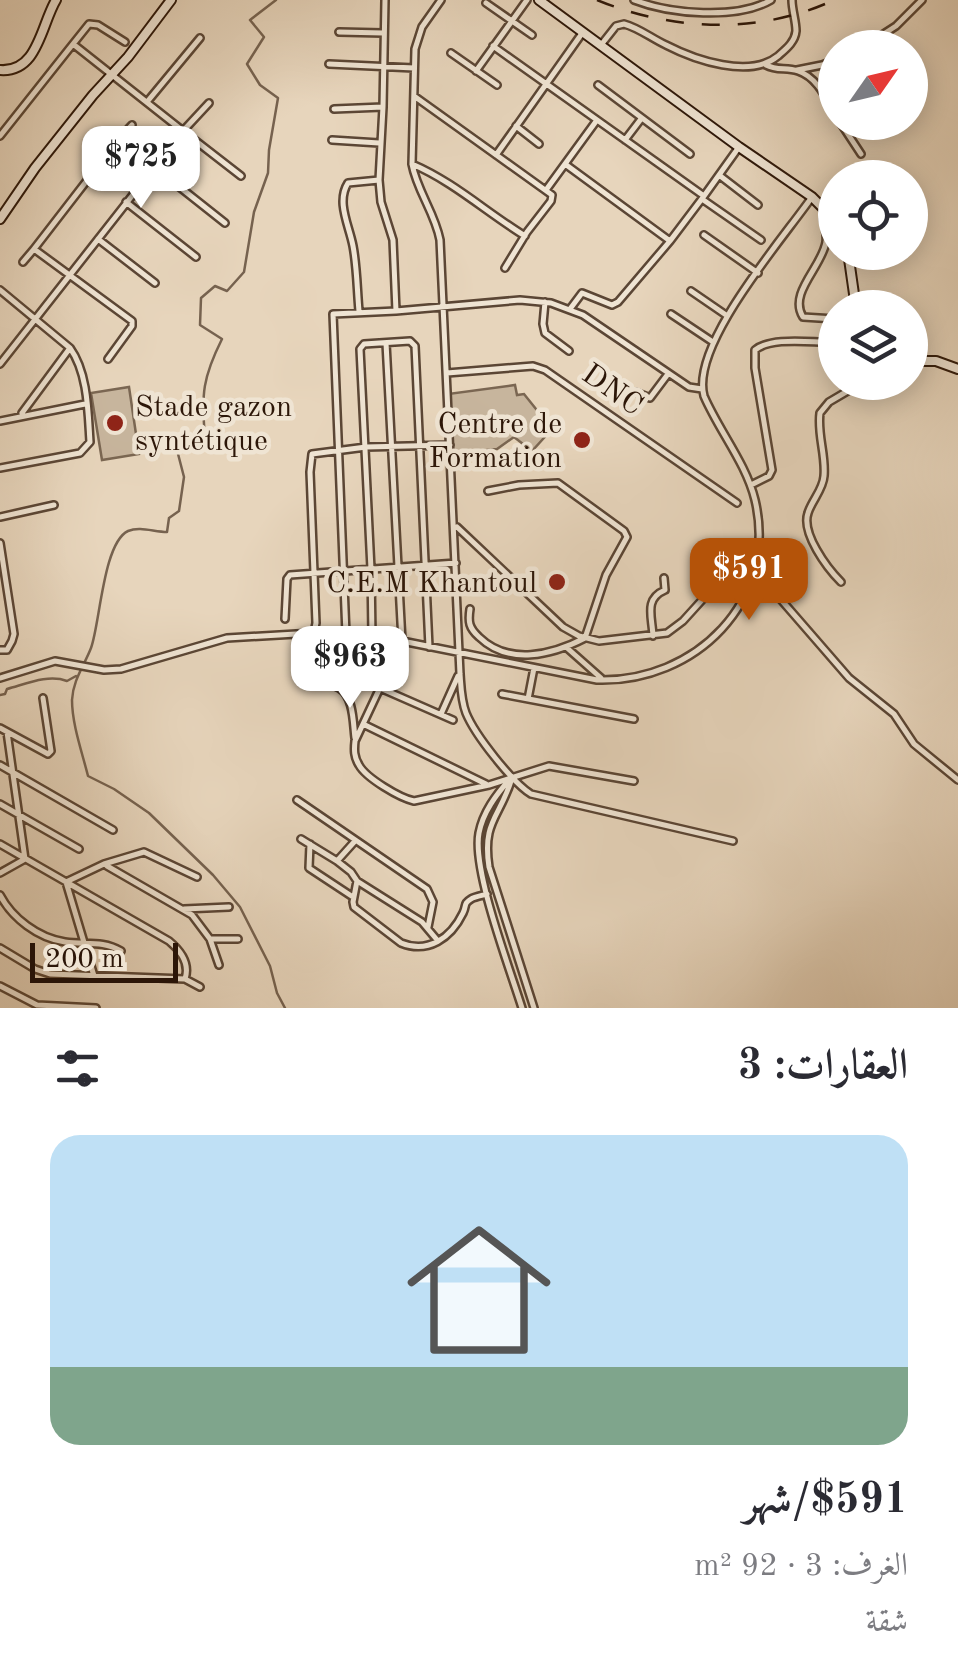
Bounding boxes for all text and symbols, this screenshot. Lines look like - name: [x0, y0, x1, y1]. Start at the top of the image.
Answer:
- north arrow: [818, 30, 928, 140]
- map controls: [818, 30, 928, 400]
- pin: $725: [82, 126, 200, 211]
- text: $725: [104, 142, 178, 174]
- button: locate: [818, 160, 928, 270]
- button: layers: [818, 290, 928, 400]
- street label: DNC: [576, 359, 648, 422]
- place label: Stade gazon syntétique: [135, 393, 292, 457]
- place label: Centre de Formation: [428, 410, 562, 474]
- marker: Stade gazon syntétique: [104, 412, 126, 434]
- marker: Centre de Formation: [571, 429, 593, 451]
- pin: $591: [690, 538, 808, 623]
- text: $591: [712, 554, 786, 586]
- place label: C.E.M Khantoul: [326, 569, 537, 599]
- marker: C.E.M Khantoul: [546, 571, 568, 593]
- pin: $963: [291, 626, 409, 711]
- text: $963: [313, 642, 387, 674]
- scale bar: [30, 938, 178, 983]
- text: 200 m: [45, 946, 124, 974]
- icon: filters: [50, 1041, 105, 1096]
- text: العقارات: 3: [738, 1046, 908, 1088]
- icon: home: [389, 1200, 569, 1380]
- text: $591/شهر: [743, 1480, 908, 1522]
- text: الغرف: 3 · 92 m²: [694, 1551, 908, 1583]
- text: شقة: [866, 1607, 908, 1639]

